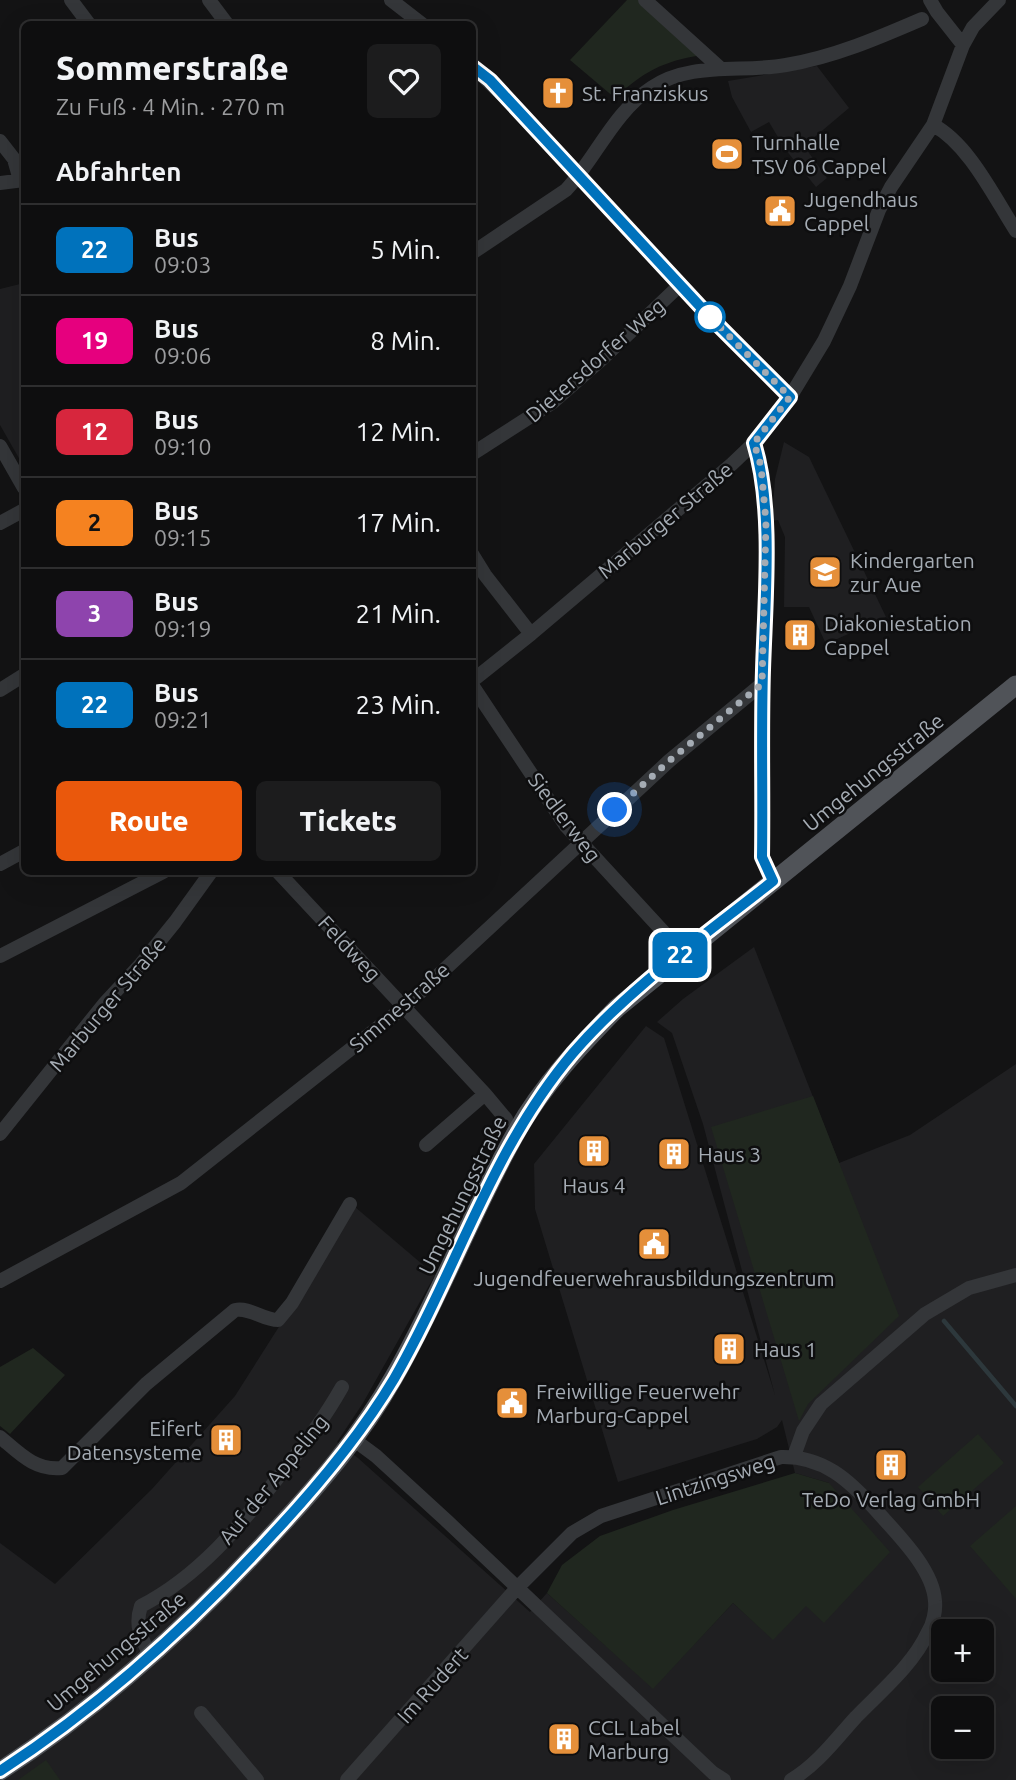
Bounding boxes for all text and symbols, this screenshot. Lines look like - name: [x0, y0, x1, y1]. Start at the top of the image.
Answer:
- button: heart: [367, 44, 441, 118]
- text: Sommerstraße: [56, 49, 289, 86]
- church icon: St. Franziskus: [539, 74, 577, 112]
- place label: St. Franziskus: [582, 81, 708, 105]
- text: Zu Fuß · 4 Min. · 270 m: [56, 94, 285, 119]
- place label: Turnhalle TSV 06 Cappel: [752, 130, 887, 178]
- sports icon: Turnhalle TSV 06 Cappel: [708, 135, 746, 173]
- text: Abfahrten: [56, 157, 181, 186]
- place label: Jugendhaus Cappel: [804, 187, 918, 235]
- public building icon: Jugendhaus Cappel: [761, 192, 799, 230]
- text: Bus: [154, 223, 199, 252]
- text: 5 Min.: [370, 235, 441, 264]
- text: 22: [81, 236, 108, 263]
- text: 09:03: [154, 252, 212, 277]
- street label: Dietersdorfer Weg: [521, 293, 669, 427]
- unlabelled marker: [695, 302, 725, 332]
- text: Bus: [154, 314, 199, 343]
- text: 8 Min.: [370, 326, 441, 355]
- text: 19: [81, 327, 108, 354]
- text: 09:06: [154, 343, 212, 368]
- text: Bus: [154, 405, 199, 434]
- text: 12 Min.: [356, 417, 441, 446]
- text: 12: [81, 418, 108, 445]
- text: 09:10: [154, 434, 212, 459]
- street label: Marburger Straße: [593, 457, 737, 583]
- text: Bus: [154, 496, 199, 525]
- text: 17 Min.: [356, 508, 441, 537]
- text: 2: [88, 509, 101, 536]
- text: 09:15: [154, 525, 212, 550]
- place label: Kindergarten zur Aue: [850, 548, 975, 596]
- school or university icon: Kindergarten zur Aue: [806, 553, 844, 591]
- text: Bus: [154, 587, 199, 616]
- text: 21 Min.: [356, 599, 441, 628]
- text: 3: [88, 600, 101, 627]
- place label: Diakoniestation Cappel: [824, 611, 972, 659]
- text: 09:19: [154, 616, 212, 641]
- building icon: Diakoniestation Cappel: [781, 616, 819, 654]
- text: Bus: [154, 678, 199, 707]
- text: 23 Min.: [356, 690, 441, 719]
- text: 22: [81, 691, 108, 718]
- text: 09:21: [154, 707, 212, 732]
- street label: Umgehungsstraße: [798, 708, 948, 836]
- street label: Siedlerweg: [524, 768, 606, 866]
- button: Route: [56, 781, 242, 861]
- button: Tickets: [256, 781, 441, 861]
- your location: [597, 792, 632, 827]
- street label: Feldweg: [314, 910, 386, 986]
- street label: Marburger Straße: [44, 932, 170, 1076]
- line badge: 22: [648, 932, 712, 978]
- text: 22: [666, 941, 694, 968]
- street label: Simmestraße: [344, 957, 454, 1057]
- street label: Umgehungsstraße: [413, 1112, 511, 1278]
- building icon: Haus 4: [575, 1132, 613, 1170]
- building icon: Haus 3: [655, 1135, 693, 1173]
- place label: Haus 3: [698, 1142, 761, 1166]
- place label: Haus 4: [562, 1173, 626, 1197]
- public building icon: Jugendfeuerwehrausbildungszentrum: [635, 1225, 673, 1263]
- place label: Jugendfeuerwehrausbildungszentrum: [473, 1266, 835, 1290]
- building icon: Haus 1: [710, 1330, 748, 1368]
- place label: Haus 1: [754, 1337, 817, 1361]
- place label: Freiwillige Feuerwehr Marburg-Cappel: [536, 1379, 740, 1427]
- public building icon: Freiwillige Feuerwehr Marburg-Cappel: [493, 1384, 531, 1422]
- street label: Auf der Appeling: [213, 1409, 333, 1549]
- place label: Eifert Datensysteme: [67, 1416, 202, 1464]
- building icon: Eifert Datensysteme: [207, 1421, 245, 1459]
- building icon: TeDo Verlag GmbH: [872, 1446, 910, 1484]
- street label: Lintzingsweg: [652, 1448, 778, 1510]
- place label: TeDo Verlag GmbH: [802, 1487, 980, 1511]
- street label: Umgehungsstraße: [42, 1586, 190, 1716]
- map controls: [931, 1619, 994, 1759]
- button: +: [931, 1619, 994, 1682]
- street label: Im Rudert: [392, 1642, 472, 1728]
- button: −: [931, 1696, 994, 1759]
- place label: CCL Label Marburg: [588, 1715, 680, 1763]
- building icon: CCL Label Marburg: [545, 1720, 583, 1758]

